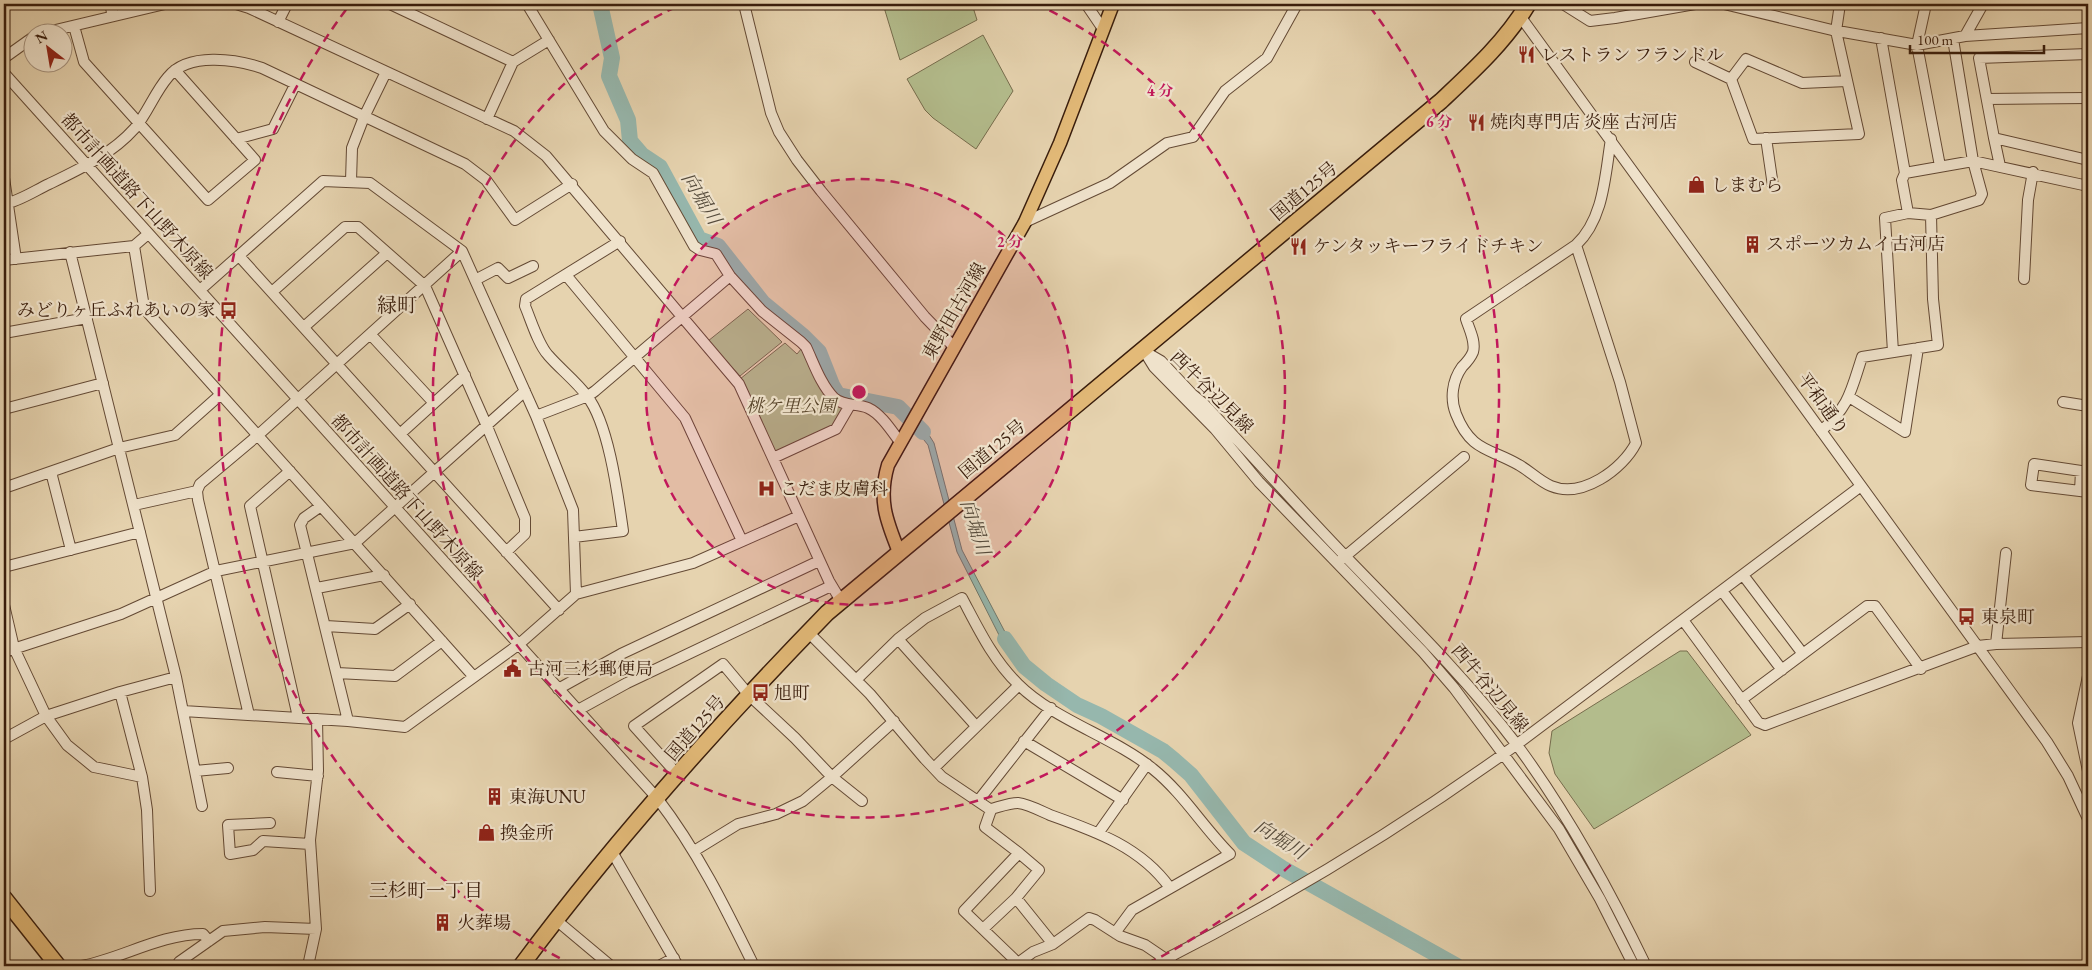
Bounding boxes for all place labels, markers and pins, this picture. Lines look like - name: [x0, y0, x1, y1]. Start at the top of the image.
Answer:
- place label: レストラン フランドル: [1541, 43, 1724, 66]
- restaurant icon: レストラン フランドル: [1517, 45, 1537, 65]
- place label: 焼肉専門店 炎座 古河店: [1490, 110, 1677, 133]
- restaurant icon: 焼肉専門店 炎座 古河店: [1466, 112, 1486, 132]
- place label: しまむら: [1711, 173, 1783, 196]
- shop icon: しまむら: [1687, 175, 1707, 195]
- place label: スポーツカムイ古河店: [1766, 232, 1945, 255]
- place label: ケンタッキーフライドチキン: [1313, 234, 1544, 257]
- building icon: スポーツカムイ古河店: [1742, 234, 1762, 254]
- restaurant icon: ケンタッキーフライドチキン: [1289, 236, 1309, 256]
- place label: みどりヶ丘ふれあいの家: [17, 298, 215, 321]
- bus stop icon: みどりヶ丘ふれあいの家: [219, 300, 239, 320]
- centre of rings: [850, 383, 868, 401]
- place label: こだま皮膚科: [780, 477, 888, 500]
- hospital icon: こだま皮膚科: [756, 479, 776, 499]
- place label: 東泉町: [1981, 605, 2035, 628]
- bus stop icon: 東泉町: [1957, 607, 1977, 627]
- place label: 古河三杉郵便局: [527, 657, 653, 680]
- public building icon: 古河三杉郵便局: [503, 659, 523, 679]
- place label: 旭町: [774, 681, 810, 704]
- bus stop icon: 旭町: [750, 683, 770, 703]
- place label: 東海UNU: [509, 785, 587, 808]
- building icon: 東海UNU: [485, 787, 505, 807]
- place label: 換金所: [500, 821, 554, 844]
- shop icon: 換金所: [476, 823, 496, 843]
- place label: 火葬場: [457, 911, 511, 934]
- building icon: 火葬場: [433, 913, 453, 933]

